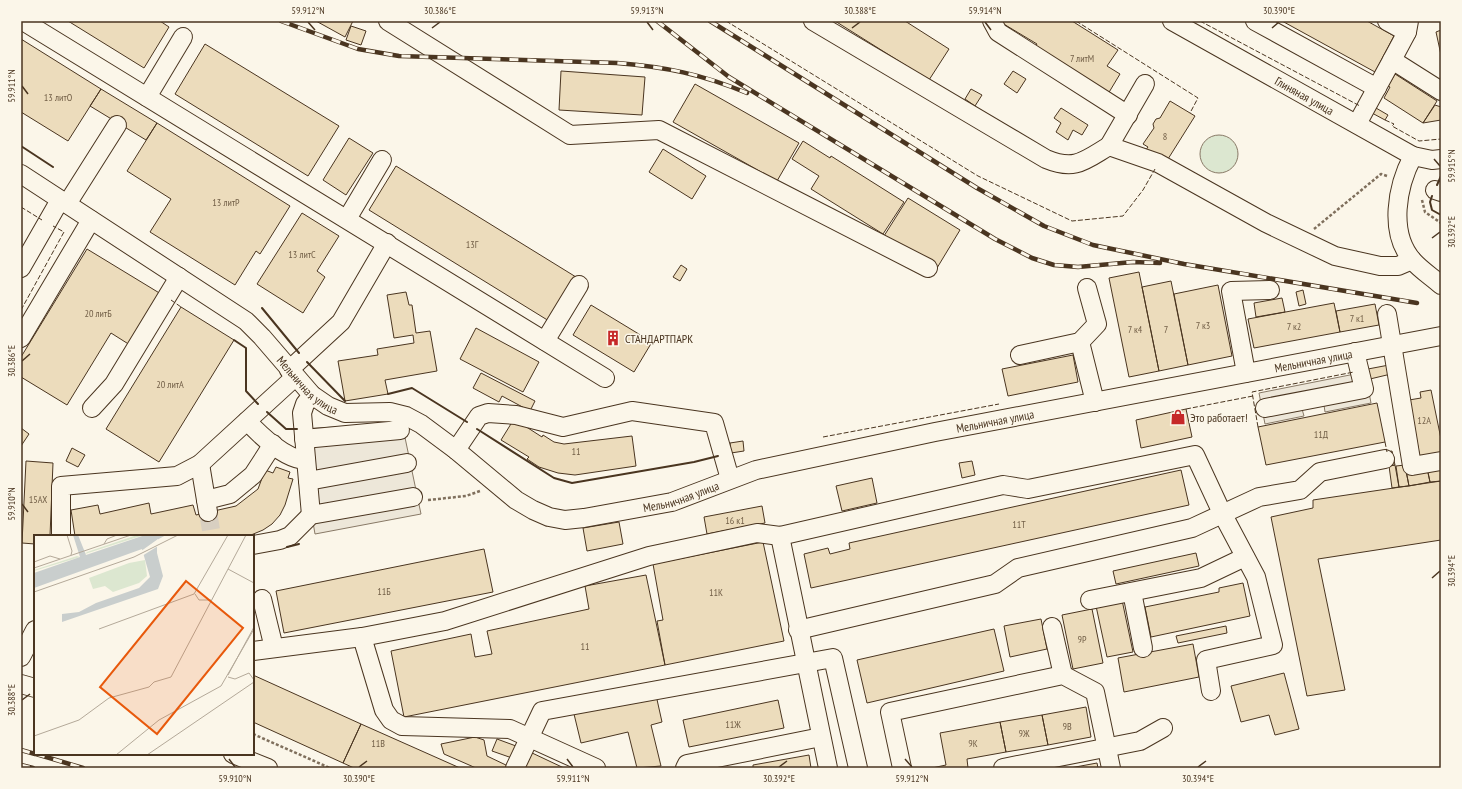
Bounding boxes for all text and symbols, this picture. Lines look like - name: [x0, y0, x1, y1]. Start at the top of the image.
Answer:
- text: 59.912°N: [291, 4, 325, 17]
- text: 30.386°E: [424, 4, 456, 17]
- text: 59.913°N: [630, 4, 664, 17]
- text: 30.388°E: [844, 4, 876, 17]
- text: 59.914°N: [968, 4, 1002, 17]
- text: 30.390°E: [1263, 4, 1295, 17]
- house number: 7 литМ: [1070, 52, 1094, 65]
- text: 59.911°N: [5, 69, 18, 103]
- street label: Глиняная улица: [1273, 73, 1337, 118]
- house number: 13 литО: [44, 91, 73, 104]
- house number: 8: [1163, 130, 1167, 143]
- text: 59.915°N: [1445, 149, 1458, 183]
- house number: 13 литР: [212, 196, 240, 209]
- text: 30.392°E: [1445, 216, 1458, 248]
- house number: 13Г: [466, 238, 479, 251]
- house number: 13 литС: [288, 248, 316, 261]
- house number: 20 литБ: [84, 307, 112, 320]
- house number: 7 к1: [1350, 312, 1364, 325]
- house number: 7 к3: [1196, 319, 1210, 332]
- house number: 7 к2: [1287, 320, 1301, 333]
- house number: 7 к4: [1128, 323, 1143, 336]
- house number: 7: [1164, 323, 1168, 336]
- building icon: СТАНДАРТПАРК: [604, 329, 622, 347]
- place label: СТАНДАРТПАРК: [625, 331, 693, 346]
- text: 30.386°E: [5, 345, 18, 377]
- street label: Мельничная улица: [1273, 345, 1354, 375]
- street label: Мельничная улица: [274, 353, 340, 417]
- house number: 20 литА: [156, 378, 184, 391]
- street label: Мельничная улица: [955, 406, 1035, 435]
- shop icon: Это работает!: [1169, 408, 1187, 426]
- place label: Это работает!: [1190, 410, 1248, 425]
- house number: 12А: [1417, 414, 1431, 427]
- house number: 11Д: [1314, 428, 1329, 441]
- house number: 11: [572, 445, 581, 458]
- street label: Мельничная улица: [642, 477, 721, 515]
- text: 59.910°N: [5, 487, 18, 521]
- house number: 15АХ: [29, 493, 47, 506]
- house number: 16 к1: [725, 514, 745, 527]
- house number: 11Т: [1012, 518, 1026, 531]
- inset map: [34, 535, 254, 755]
- text: 30.394°E: [1445, 555, 1458, 587]
- house number: 11Б: [377, 585, 391, 598]
- house number: 11К: [709, 586, 723, 599]
- house number: 9Р: [1077, 633, 1087, 646]
- house number: 11: [581, 640, 590, 653]
- text: 30.388°E: [5, 684, 18, 716]
- house number: 11Ж: [725, 718, 741, 731]
- house number: 9В: [1062, 720, 1072, 733]
- house number: 9Ж: [1018, 727, 1030, 740]
- house number: 11В: [371, 737, 385, 750]
- house number: 9К: [968, 737, 978, 750]
- text: 59.910°N: [218, 772, 252, 785]
- text: 30.390°E: [343, 772, 375, 785]
- text: 59.911°N: [556, 772, 590, 785]
- text: 30.392°E: [763, 772, 795, 785]
- text: 59.912°N: [895, 772, 929, 785]
- text: 30.394°E: [1182, 772, 1214, 785]

